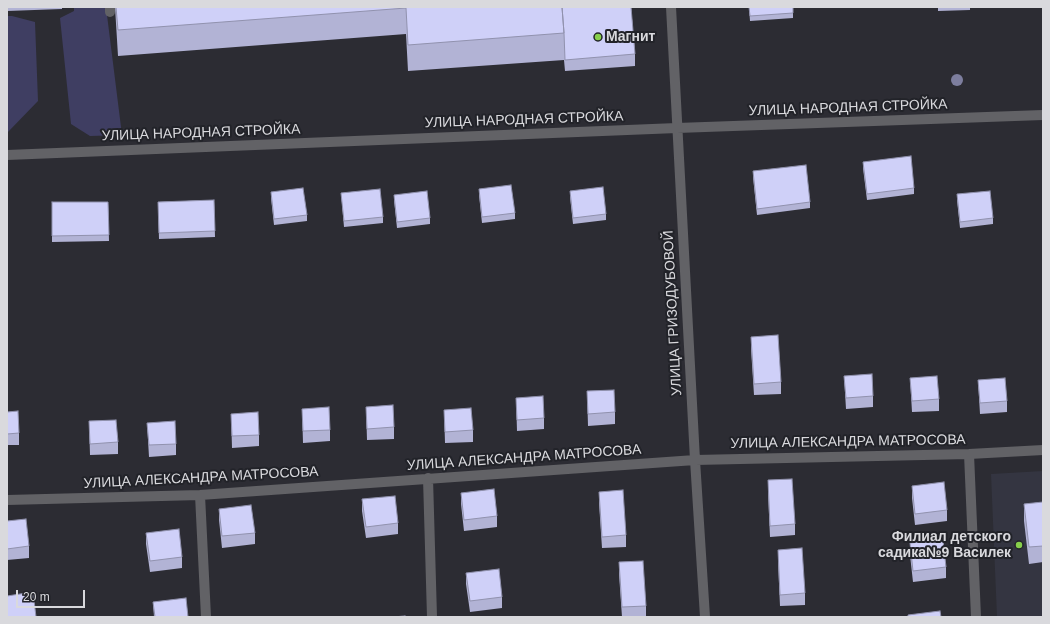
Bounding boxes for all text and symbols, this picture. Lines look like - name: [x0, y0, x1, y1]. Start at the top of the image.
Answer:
- place label: Магнит: [606, 29, 655, 45]
- marker: Магнит: [593, 32, 603, 42]
- street label: УЛИЦА НАРОДНАЯ СТРОЙКА: [748, 96, 948, 120]
- street label: УЛИЦА НАРОДНАЯ СТРОЙКА: [424, 108, 624, 132]
- street label: УЛИЦА НАРОДНАЯ СТРОЙКА: [101, 121, 301, 145]
- street label: УЛИЦА ГРИЗОДУБОВОЙ: [660, 230, 686, 396]
- street label: УЛИЦА АЛЕКСАНДРА МАТРОСОВА: [730, 432, 966, 452]
- street label: УЛИЦА АЛЕКСАНДРА МАТРОСОВА: [406, 441, 642, 475]
- street label: УЛИЦА АЛЕКСАНДРА МАТРОСОВА: [83, 463, 319, 493]
- place label: Филиал детского садика№9 Василек: [878, 529, 1011, 562]
- marker: Филиал детского садика№9 Василек: [1014, 540, 1024, 550]
- scale bar: [18, 582, 87, 608]
- text: 20 m: [23, 590, 50, 604]

